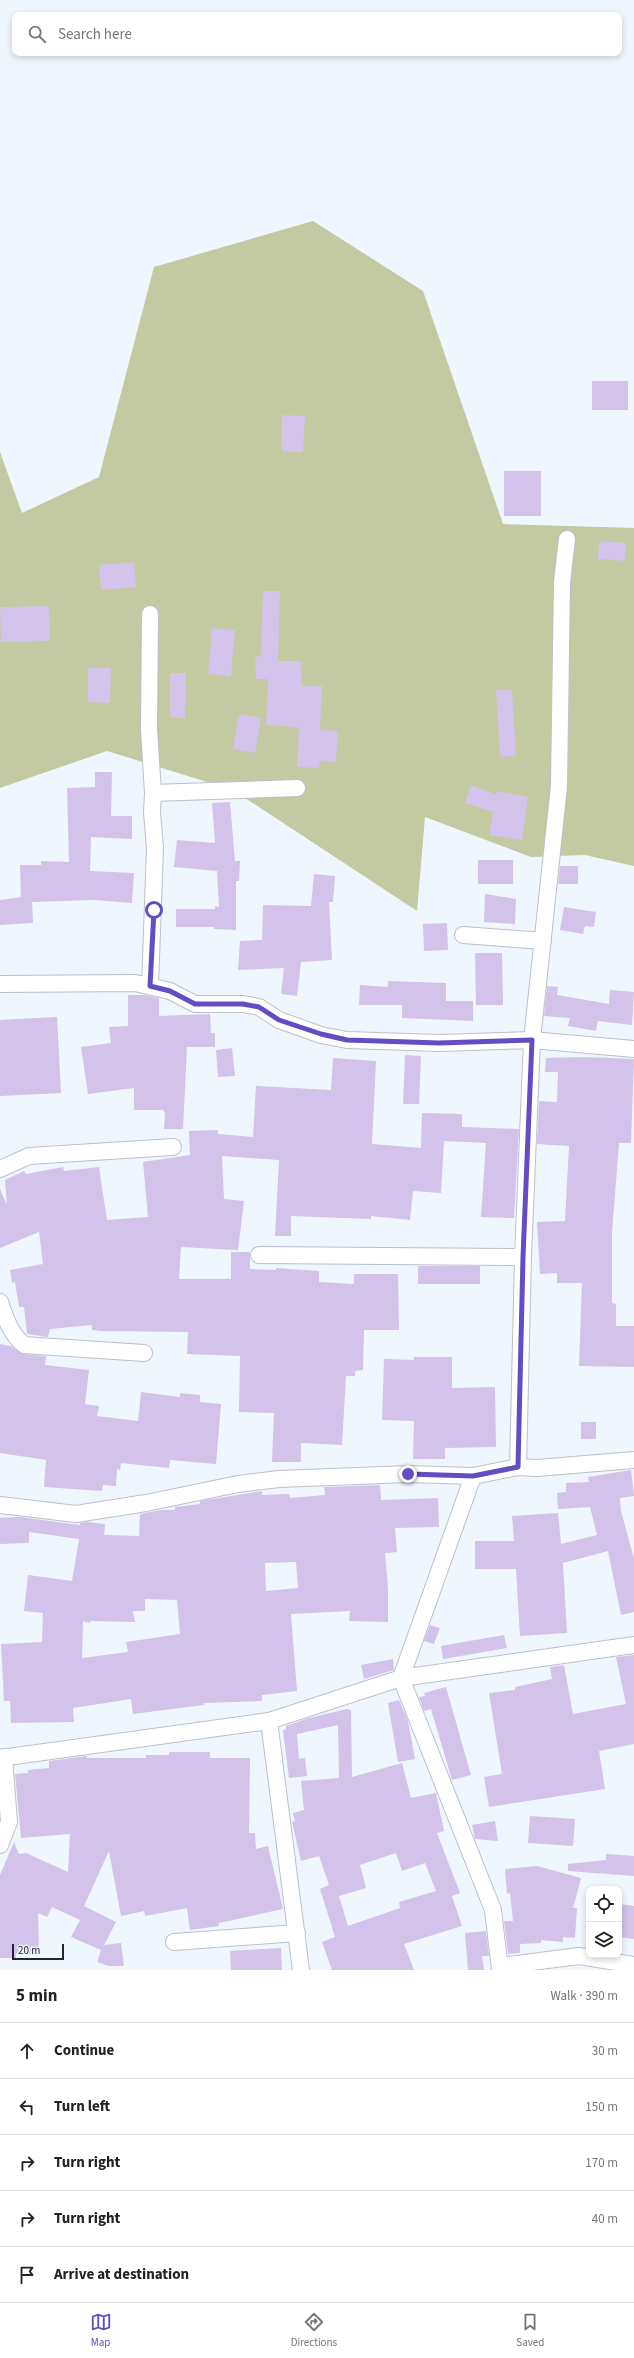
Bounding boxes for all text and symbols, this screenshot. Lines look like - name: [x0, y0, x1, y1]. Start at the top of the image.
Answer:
- search box: [12, 12, 622, 56]
- icon: search: [26, 23, 48, 45]
- text: Search here: [58, 24, 132, 45]
- route start: [145, 901, 163, 919]
- route end: [399, 1465, 417, 1483]
- map controls: [586, 1886, 622, 1958]
- button: locate: [586, 1886, 622, 1922]
- button: layers: [586, 1922, 622, 1958]
- scale bar: [12, 1942, 64, 1961]
- text: 20 m: [18, 1943, 40, 1958]
- text: 5 min: [16, 1984, 57, 2008]
- text: Walk · 390 m: [550, 1987, 618, 2005]
- icon: ahead: [16, 2040, 38, 2062]
- text: Continue: [54, 2040, 114, 2061]
- text: 30 m: [592, 2042, 618, 2060]
- icon: left: [16, 2096, 38, 2118]
- text: Turn left: [54, 2096, 110, 2117]
- text: 150 m: [585, 2098, 618, 2116]
- icon: right: [16, 2152, 38, 2174]
- text: Turn right: [54, 2152, 120, 2173]
- text: 170 m: [585, 2154, 618, 2172]
- icon: right: [16, 2208, 38, 2230]
- text: Turn right: [54, 2208, 120, 2229]
- text: 40 m: [592, 2210, 618, 2228]
- icon: arrive: [16, 2264, 38, 2286]
- text: Arrive at destination: [54, 2264, 189, 2285]
- tab: Map: [90, 2311, 112, 2350]
- tab: Directions: [291, 2311, 337, 2350]
- tab: Saved: [516, 2311, 544, 2350]

